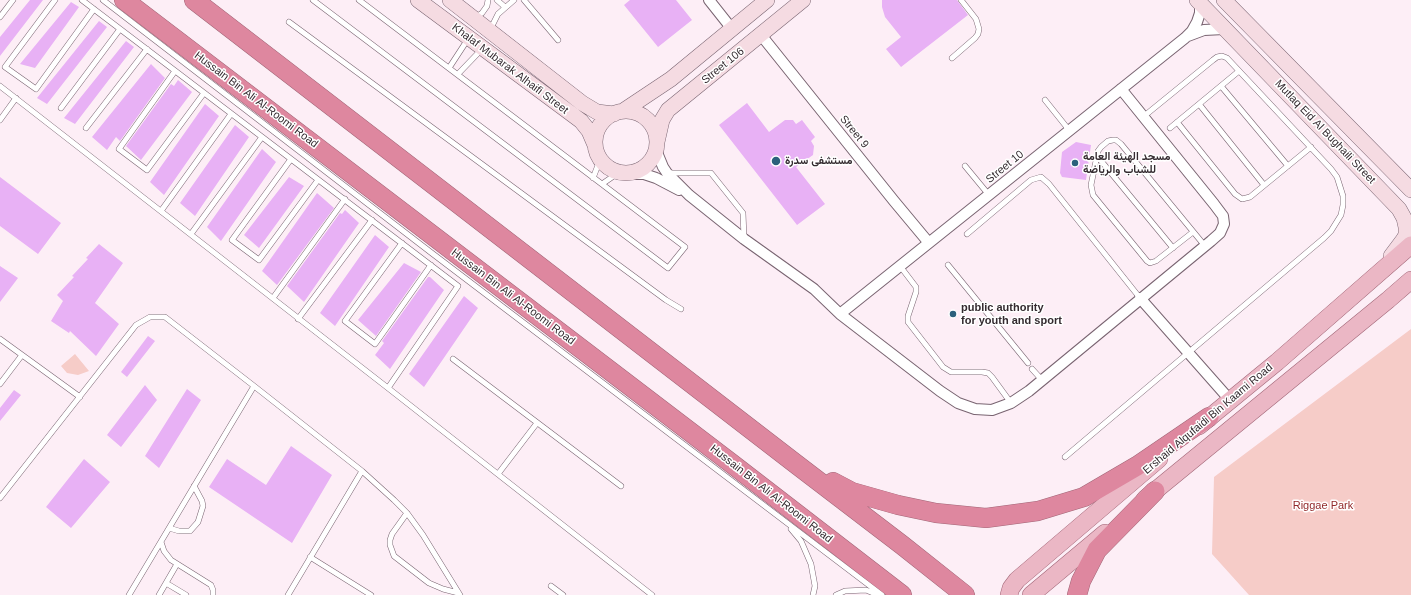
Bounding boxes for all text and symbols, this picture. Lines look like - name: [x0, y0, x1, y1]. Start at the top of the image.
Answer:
- street label: Khalaf Mubarak Alhaifi Street: [449, 21, 571, 117]
- street label: Street 106: [699, 45, 747, 87]
- street label: Hussain Bin Ali Al-Roomi Road: [191, 49, 321, 151]
- street label: Mutlaq Eid Al Bughaili Street: [1272, 77, 1378, 187]
- street label: Street 9: [837, 113, 871, 151]
- street label: Street 10: [984, 148, 1026, 186]
- place label: مسجد الهيئة العامة للشباب والرياضة: [1083, 150, 1171, 176]
- place label: مستشفى سدرة: [785, 154, 852, 168]
- marker: مستشفى سدرة: [770, 155, 782, 167]
- marker: مسجد الهيئة العامة للشباب والرياضة: [1070, 158, 1080, 168]
- street label: Hussain Bin Ali Al-Roomi Road: [448, 246, 578, 348]
- place label: public authority for youth and sport: [961, 301, 1062, 327]
- marker: public authority for youth and sport: [948, 309, 958, 319]
- street label: Ershaid Alqufaidi Bin Kaami Road: [1141, 361, 1275, 477]
- street label: Hussain Bin Ali Al-Roomi Road: [707, 442, 835, 546]
- park label: Riggae Park: [1293, 499, 1353, 513]

